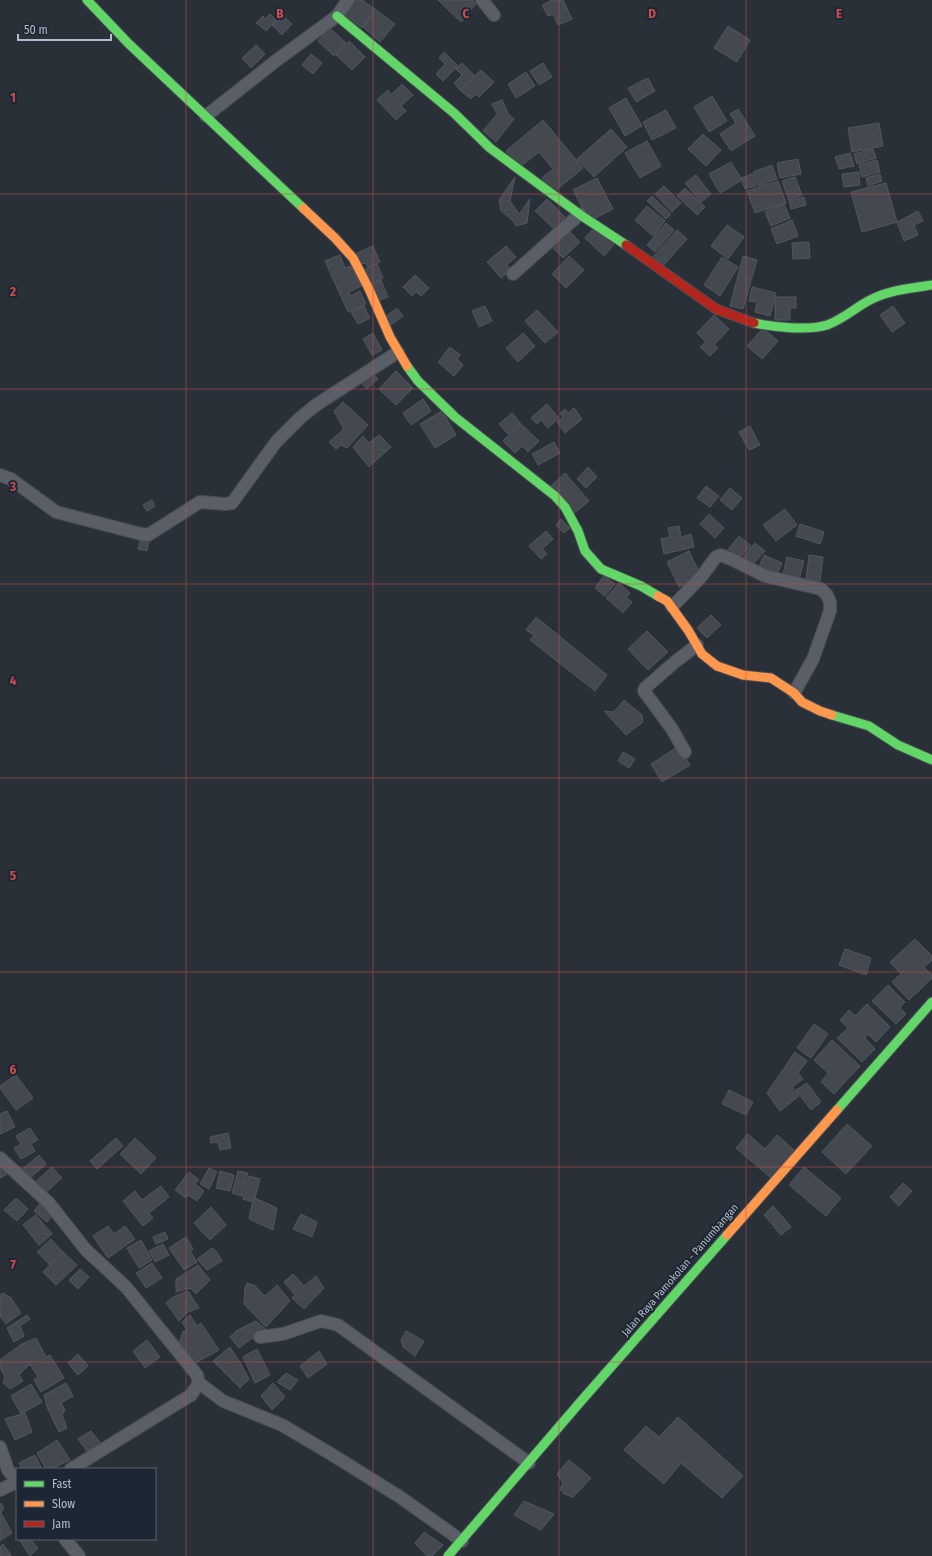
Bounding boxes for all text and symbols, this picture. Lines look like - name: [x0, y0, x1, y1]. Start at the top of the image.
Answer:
- text: B: [276, 6, 284, 21]
- text: C: [463, 6, 470, 21]
- text: D: [648, 6, 656, 21]
- text: E: [836, 6, 842, 21]
- scale bar: [18, 16, 111, 42]
- text: 50 m: [24, 23, 48, 37]
- text: 1: [10, 90, 16, 105]
- text: 2: [9, 284, 16, 299]
- text: 3: [9, 479, 16, 494]
- text: 4: [10, 673, 17, 688]
- text: 5: [10, 868, 16, 883]
- text: 6: [10, 1062, 17, 1077]
- street label: Jalan Raya Pamokolan - Panumbangan: [619, 1201, 741, 1339]
- text: 7: [10, 1257, 16, 1272]
- legend: [16, 1468, 156, 1540]
- text: Fast: [52, 1477, 71, 1491]
- text: Slow: [52, 1497, 75, 1511]
- text: Jam: [52, 1517, 70, 1531]

